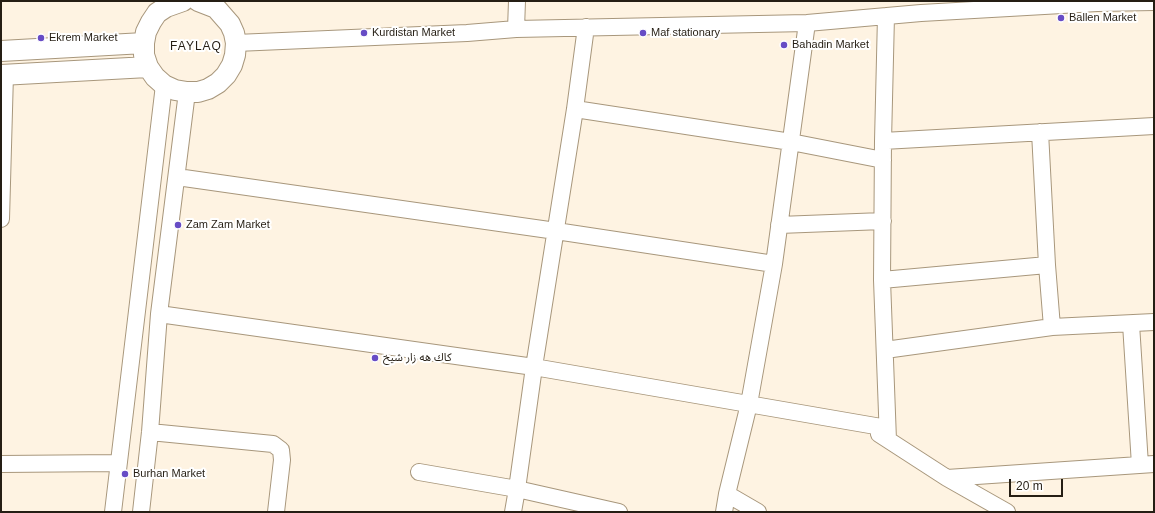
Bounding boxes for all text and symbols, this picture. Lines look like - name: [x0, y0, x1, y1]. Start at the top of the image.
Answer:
- place label: Ballen Market: [1069, 11, 1136, 25]
- marker: Ballen Market: [1056, 13, 1066, 23]
- place label: Kurdistan Market: [372, 26, 455, 40]
- place label: Maf stationary: [651, 26, 720, 40]
- marker: Kurdistan Market: [359, 28, 369, 38]
- marker: Maf stationary: [638, 28, 648, 38]
- place label: Ekrem Market: [49, 31, 117, 45]
- marker: Ekrem Market: [36, 33, 46, 43]
- place label: Bahadin Market: [792, 38, 869, 52]
- district label: FAYLAQ: [170, 40, 222, 54]
- marker: Bahadin Market: [779, 40, 789, 50]
- place label: Zam Zam Market: [186, 218, 270, 232]
- marker: Zam Zam Market: [173, 220, 183, 230]
- place label: كاك هه زار شيخ: [383, 351, 452, 365]
- marker: كاك هه زار شيخ: [370, 353, 380, 363]
- place label: Burhan Market: [133, 467, 205, 481]
- marker: Burhan Market: [120, 469, 130, 479]
- scale bar: [1011, 471, 1065, 497]
- text: 20 m: [1016, 479, 1043, 493]

